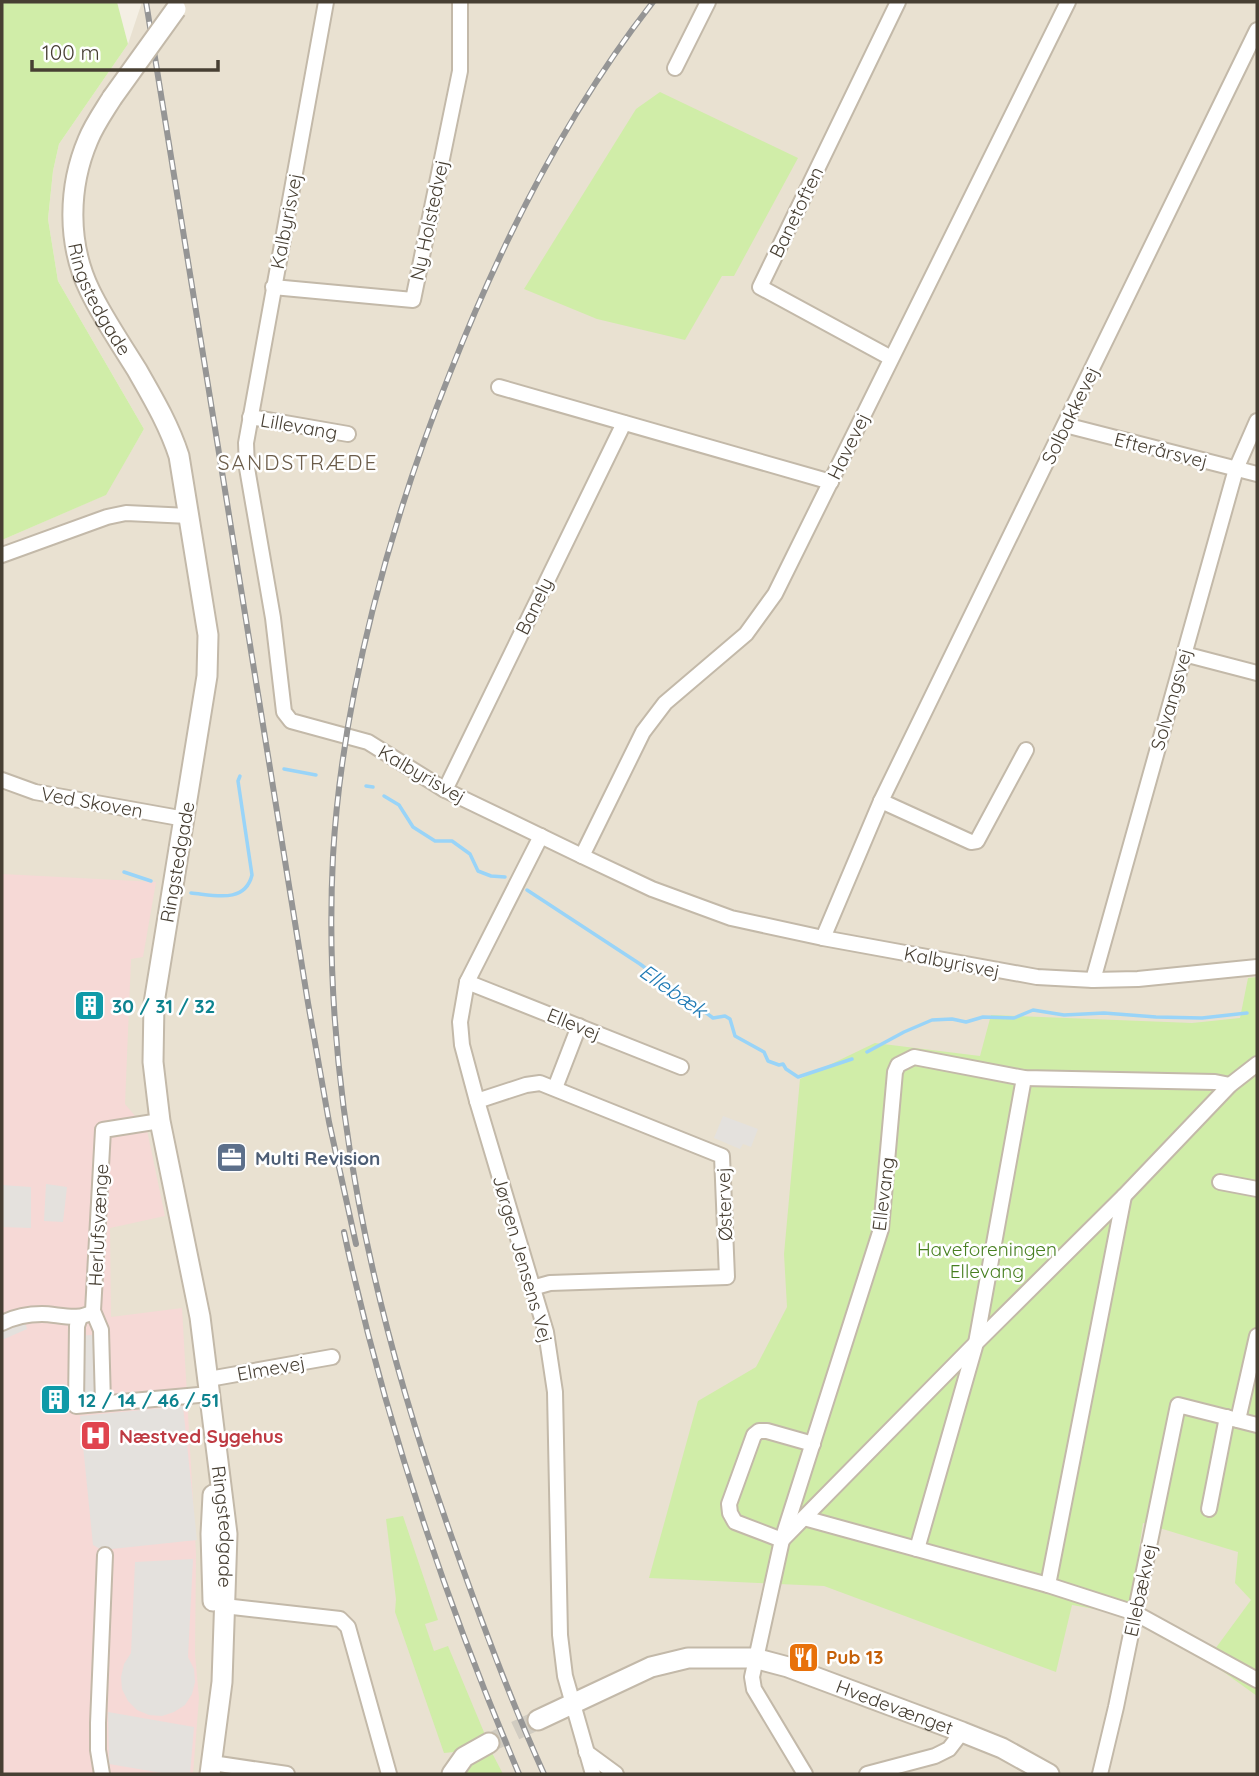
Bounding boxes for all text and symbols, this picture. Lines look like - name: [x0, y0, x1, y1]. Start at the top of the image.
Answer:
- scale bar: [32, 28, 217, 72]
- text: 100 m: [42, 39, 100, 65]
- street label: Ny Holstedvej: [405, 158, 453, 282]
- street label: Banetoften: [764, 163, 828, 261]
- street label: Kalbyrisvej: [265, 171, 307, 271]
- street label: Ringstedgade: [63, 241, 137, 360]
- street label: Solbakkevej: [1036, 362, 1104, 468]
- street label: Lillevang: [259, 407, 339, 445]
- street label: Havevej: [822, 409, 874, 483]
- street label: Efterårsvej: [1112, 427, 1210, 473]
- district label: SANDSTRÆDE: [218, 449, 378, 475]
- street label: Banely: [510, 574, 558, 638]
- street label: Solvangsvej: [1145, 645, 1197, 753]
- street label: Kalbyrisvej: [374, 739, 470, 809]
- street label: Ved Skoven: [39, 781, 145, 823]
- street label: Ringstedgade: [155, 800, 199, 924]
- street label: Kalbyrisvej: [902, 941, 1002, 983]
- water label: Ellebæk: [635, 958, 714, 1024]
- building icon: 30 / 31 / 32: [72, 989, 106, 1023]
- place label: 30 / 31 / 32: [112, 994, 215, 1018]
- street label: Ellevej: [544, 1002, 604, 1046]
- office icon: Multi Revision: [215, 1141, 249, 1175]
- place label: Multi Revision: [255, 1146, 380, 1170]
- street label: Ellevang: [867, 1156, 899, 1232]
- street label: Herlufsvænge: [83, 1163, 113, 1287]
- street label: Østervej: [711, 1167, 737, 1241]
- street label: Jørgen Jensens Vej: [488, 1172, 558, 1346]
- park label: Haveforeningen Ellevang: [917, 1237, 1057, 1283]
- street label: Elmevej: [235, 1350, 307, 1386]
- building icon: 12 / 14 / 46 / 51: [38, 1383, 72, 1417]
- place label: 12 / 14 / 46 / 51: [78, 1388, 219, 1412]
- hospital icon: Næstved Sygehus: [79, 1419, 113, 1453]
- place label: Næstved Sygehus: [119, 1424, 283, 1448]
- street label: Ringstedgade: [207, 1464, 239, 1588]
- street label: Ellebækvej: [1118, 1541, 1162, 1639]
- restaurant icon: Pub 13: [786, 1640, 820, 1674]
- place label: Pub 13: [826, 1645, 883, 1669]
- street label: Hvedevænget: [833, 1674, 957, 1740]

